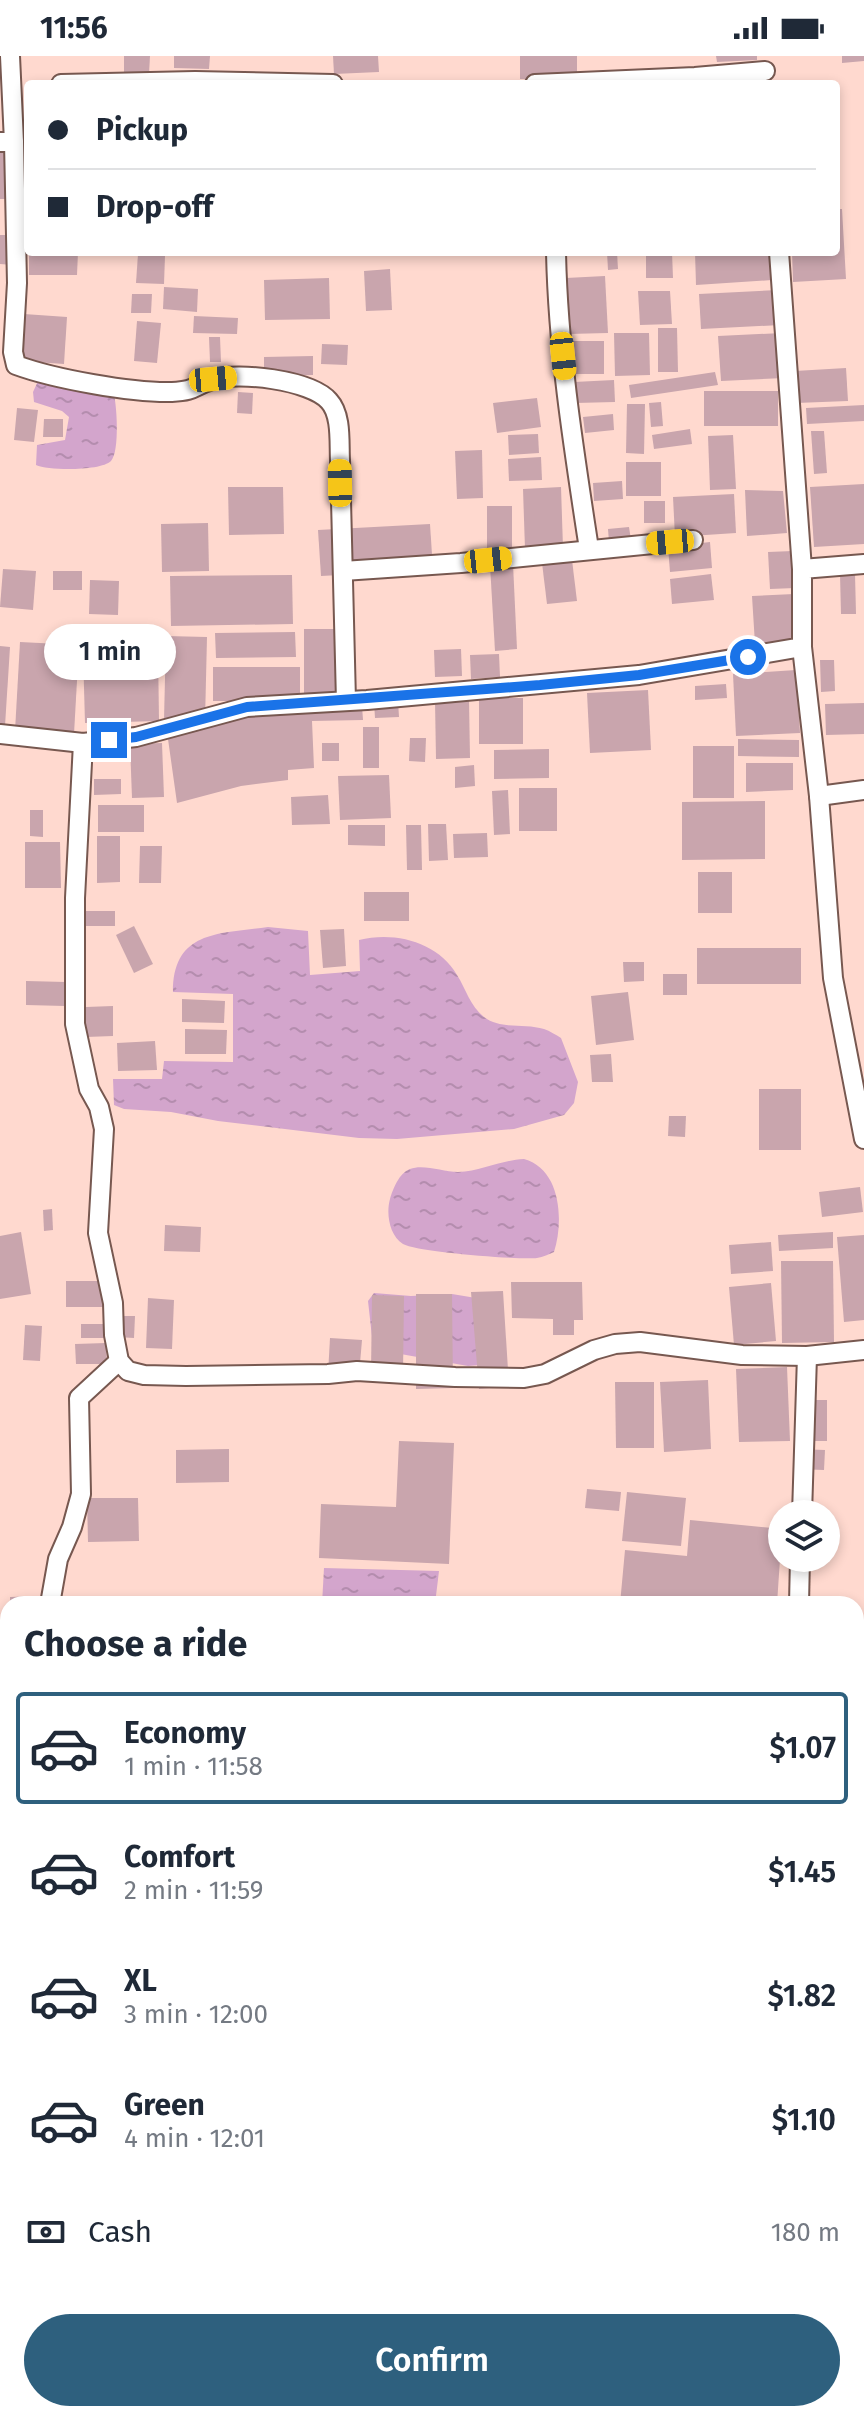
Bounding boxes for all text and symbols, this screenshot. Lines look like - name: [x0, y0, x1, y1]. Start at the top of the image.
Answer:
- text: 11:56: [40, 10, 108, 46]
- text: Pickup: [96, 112, 188, 148]
- text: Drop-off: [96, 189, 213, 225]
- car: [549, 331, 577, 381]
- car: [188, 365, 238, 393]
- car: [328, 459, 352, 507]
- car: [645, 528, 695, 556]
- car: [463, 546, 513, 574]
- callout: 1 min: [43, 624, 175, 680]
- text: 1 min: [79, 636, 141, 667]
- route start: [730, 639, 766, 675]
- route end: [91, 722, 127, 758]
- map controls: [768, 1500, 840, 1572]
- button: layers: [768, 1500, 840, 1572]
- text: Choose a ride: [24, 1622, 247, 1666]
- icon: car: [28, 1712, 100, 1784]
- text: Economy: [124, 1715, 246, 1751]
- text: $1.07: [770, 1730, 836, 1766]
- text: 1 min · 11:58: [124, 1751, 263, 1782]
- icon: car: [28, 1836, 100, 1908]
- text: Comfort: [124, 1839, 235, 1875]
- text: $1.45: [768, 1854, 836, 1890]
- text: 2 min · 11:59: [124, 1875, 263, 1906]
- icon: car: [28, 1960, 100, 2032]
- text: XL: [124, 1963, 157, 1999]
- text: $1.82: [768, 1978, 836, 2014]
- text: 3 min · 12:00: [124, 1999, 268, 2030]
- icon: car: [28, 2084, 100, 2156]
- text: Green: [124, 2087, 205, 2123]
- text: $1.10: [772, 2102, 836, 2138]
- text: 4 min · 12:01: [124, 2123, 265, 2154]
- icon: cash: [24, 2210, 68, 2254]
- text: Cash: [88, 2214, 152, 2250]
- text: 180 m: [771, 2217, 840, 2248]
- button: Confirm: [24, 2314, 840, 2406]

